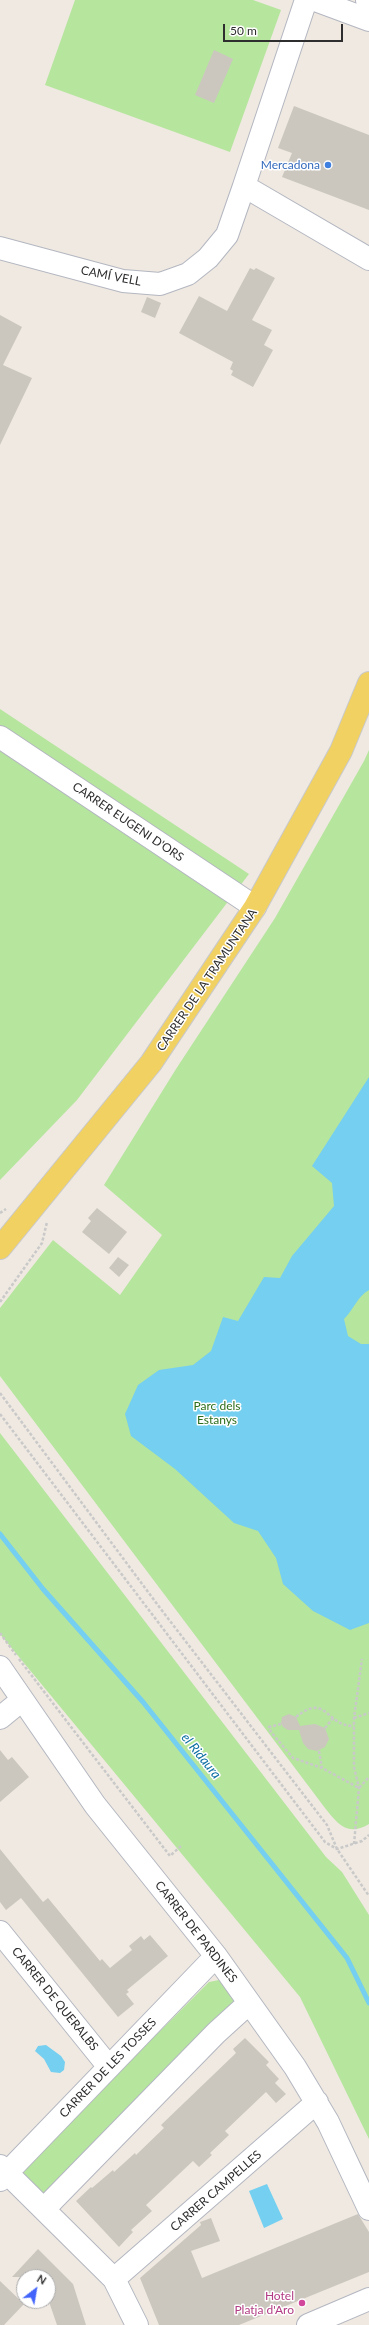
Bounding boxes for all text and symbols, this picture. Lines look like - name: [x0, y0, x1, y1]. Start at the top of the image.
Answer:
- scale bar: [225, 16, 345, 42]
- text: 50 m: [230, 23, 257, 38]
- place label: Mercadona: [261, 158, 320, 172]
- marker: Mercadona: [323, 160, 333, 170]
- street label: CAMÍ VELL: [80, 263, 142, 289]
- street label: CARRER EUGENI D'ORS: [70, 779, 186, 865]
- street label: CARRER DE LA TRAMUNTANA: [154, 906, 260, 1054]
- park label: Parc dels Estanys: [194, 1399, 240, 1427]
- water label: el Ridaura: [178, 1730, 224, 1782]
- street label: CARRER DE PARDINES: [152, 1878, 240, 1986]
- street label: CARRER DE QUERALBS: [9, 1944, 101, 2054]
- street label: CARRER DE LES TOSSES: [57, 2015, 159, 2121]
- street label: CARRER CAMPELLES: [168, 2148, 264, 2234]
- north arrow: [16, 2269, 56, 2309]
- text: N: [35, 2271, 49, 2287]
- place label: Hotel Platja d'Aro: [234, 2289, 294, 2317]
- marker: Hotel Platja d'Aro: [297, 2298, 307, 2308]

